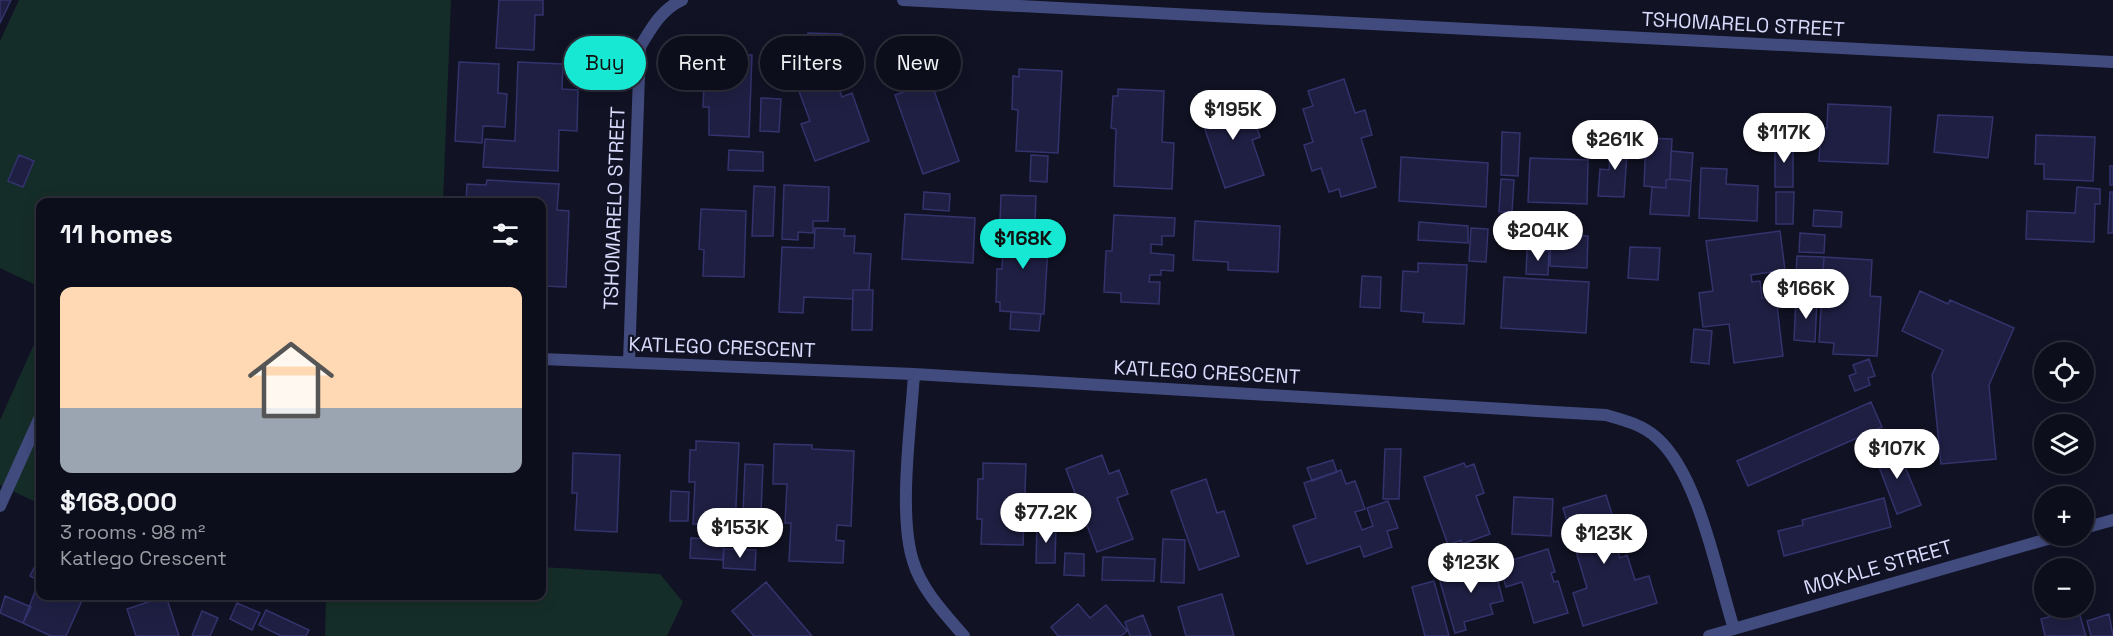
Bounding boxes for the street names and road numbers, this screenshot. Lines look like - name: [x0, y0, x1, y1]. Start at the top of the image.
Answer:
- street label: TSHOMARELO STREET: [1641, 6, 1845, 42]
- street label: TSHOMARELO STREET: [597, 106, 631, 310]
- street label: KATLEGO CRESCENT: [628, 331, 816, 363]
- street label: KATLEGO CRESCENT: [1113, 354, 1301, 390]
- street label: MOKALE STREET: [1801, 533, 1955, 601]

